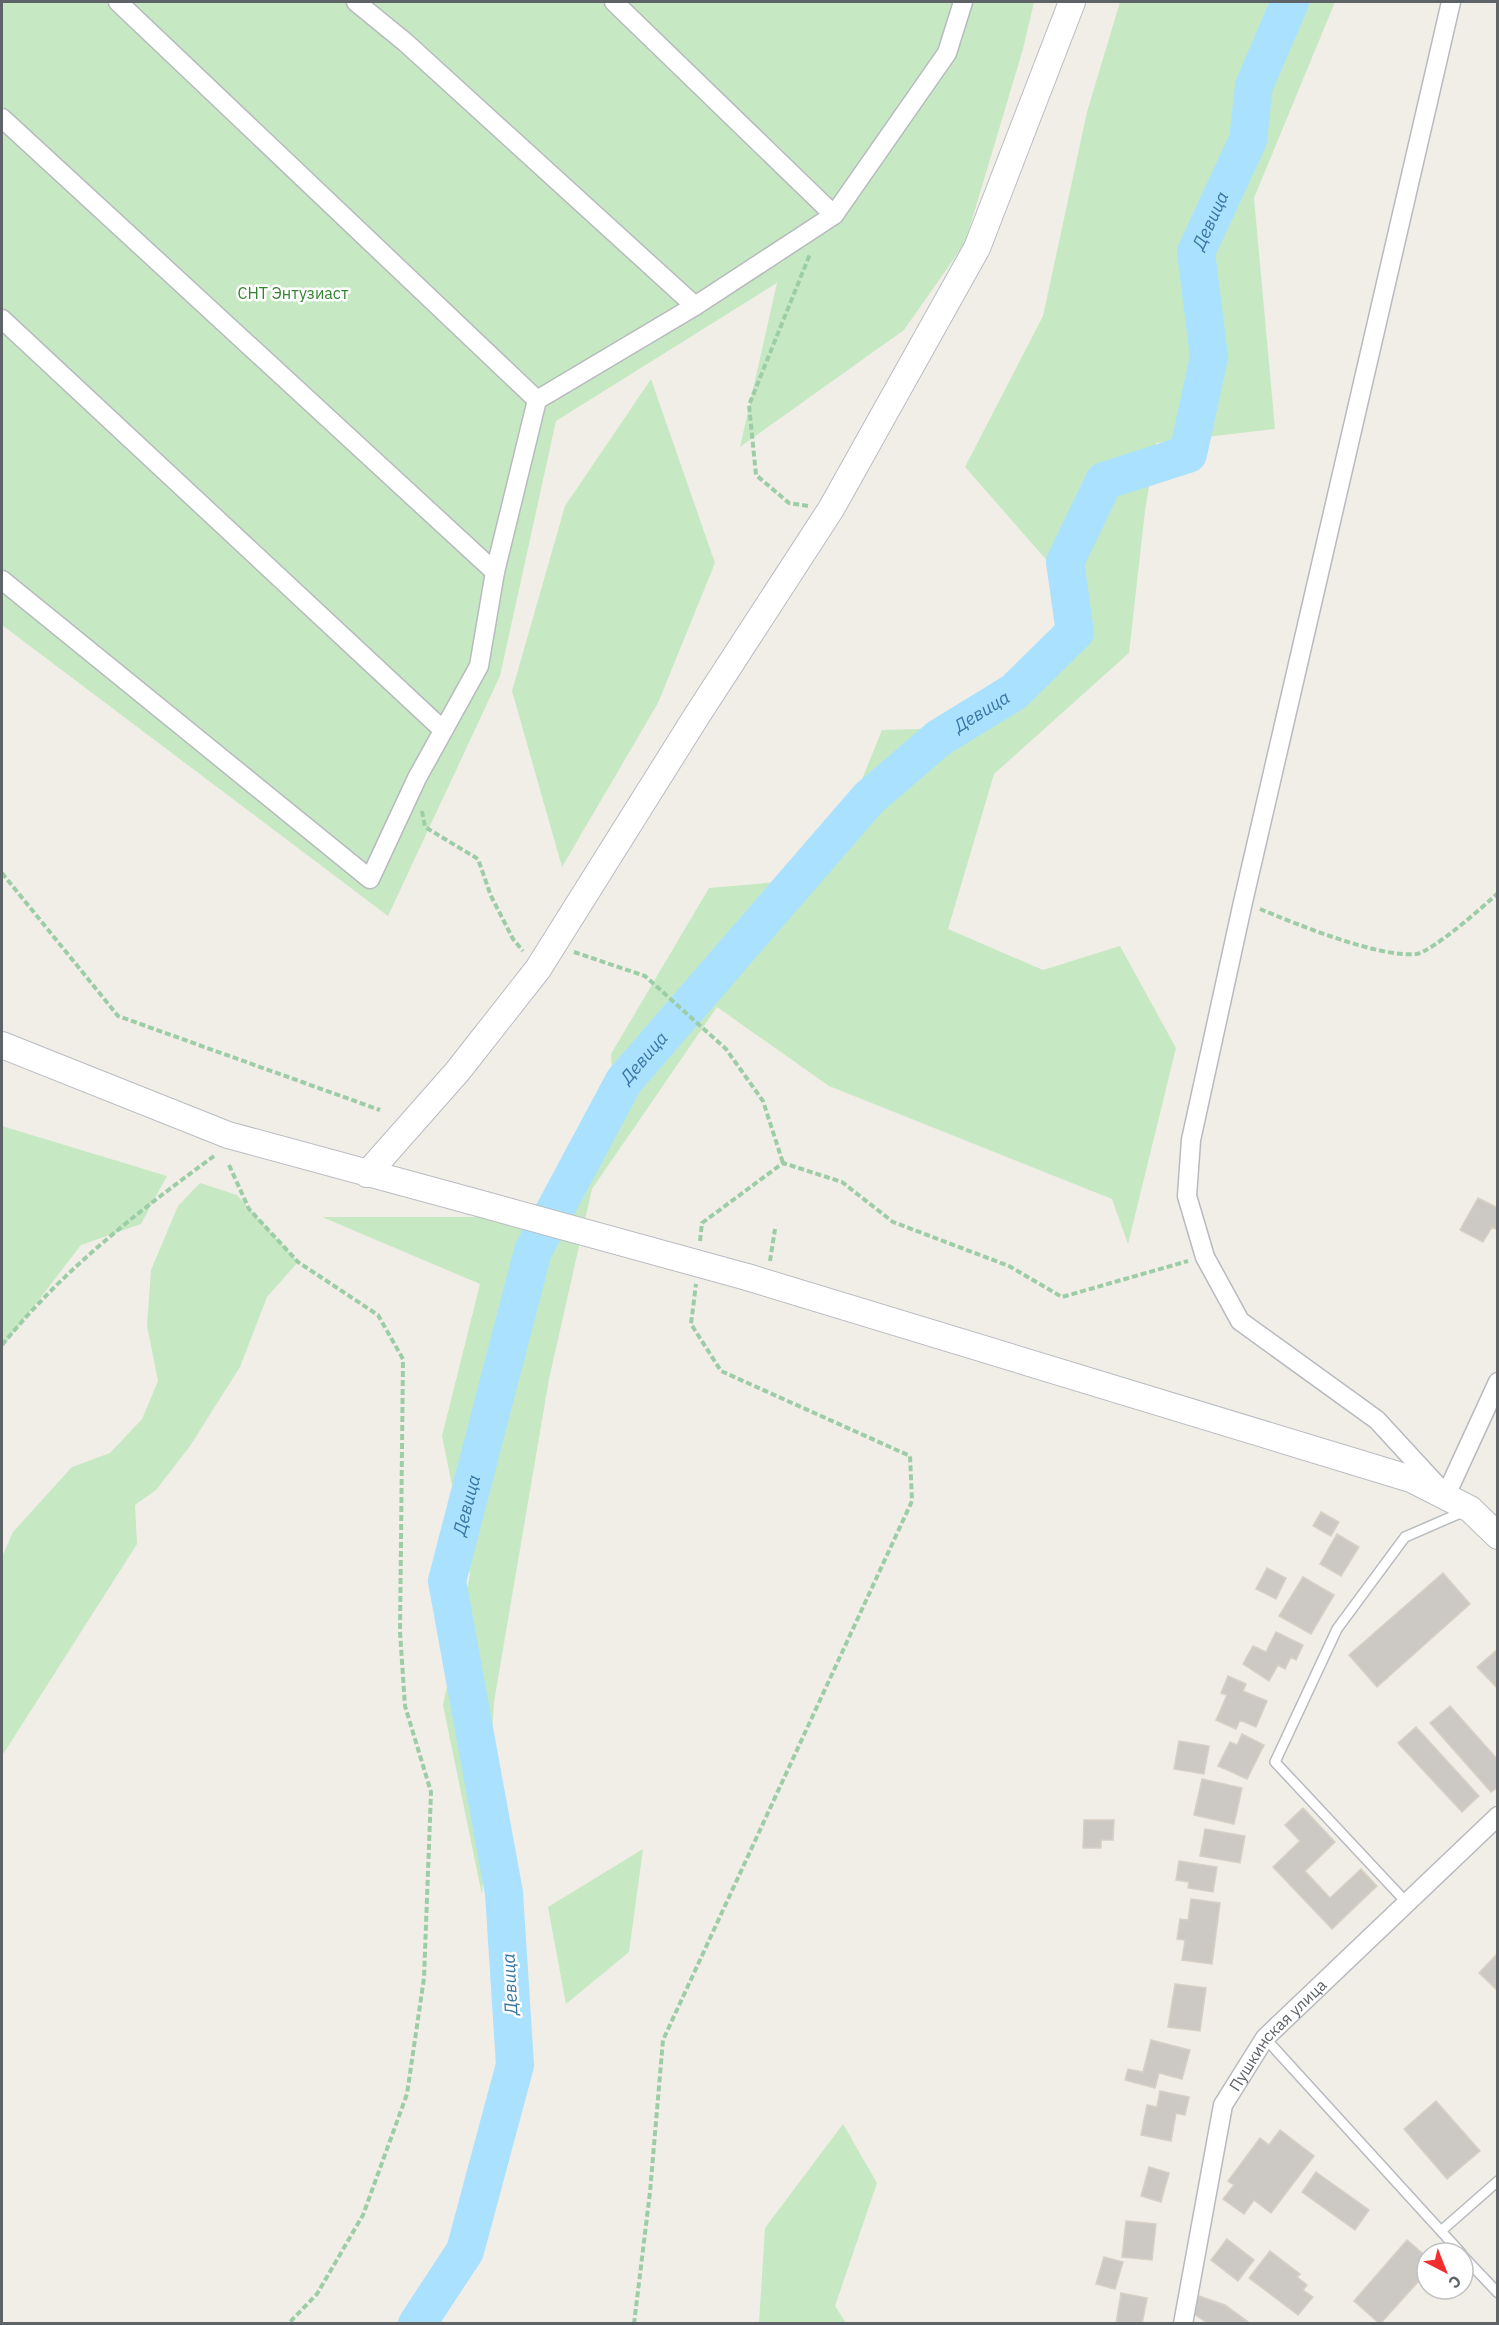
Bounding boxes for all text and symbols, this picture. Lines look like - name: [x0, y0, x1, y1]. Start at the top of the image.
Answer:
- water label: Девица: [1186, 188, 1234, 255]
- park label: СНТ Энтузиаст: [238, 283, 349, 303]
- water label: Девица: [948, 685, 1014, 738]
- water label: Девица: [614, 1027, 673, 1090]
- water label: Девица: [447, 1472, 485, 1540]
- water label: Девица: [496, 1953, 523, 2017]
- street label: Пушкинская улица: [1224, 1975, 1331, 2095]
- north arrow: [1415, 2241, 1475, 2301]
- text: С: [1444, 2271, 1466, 2293]

